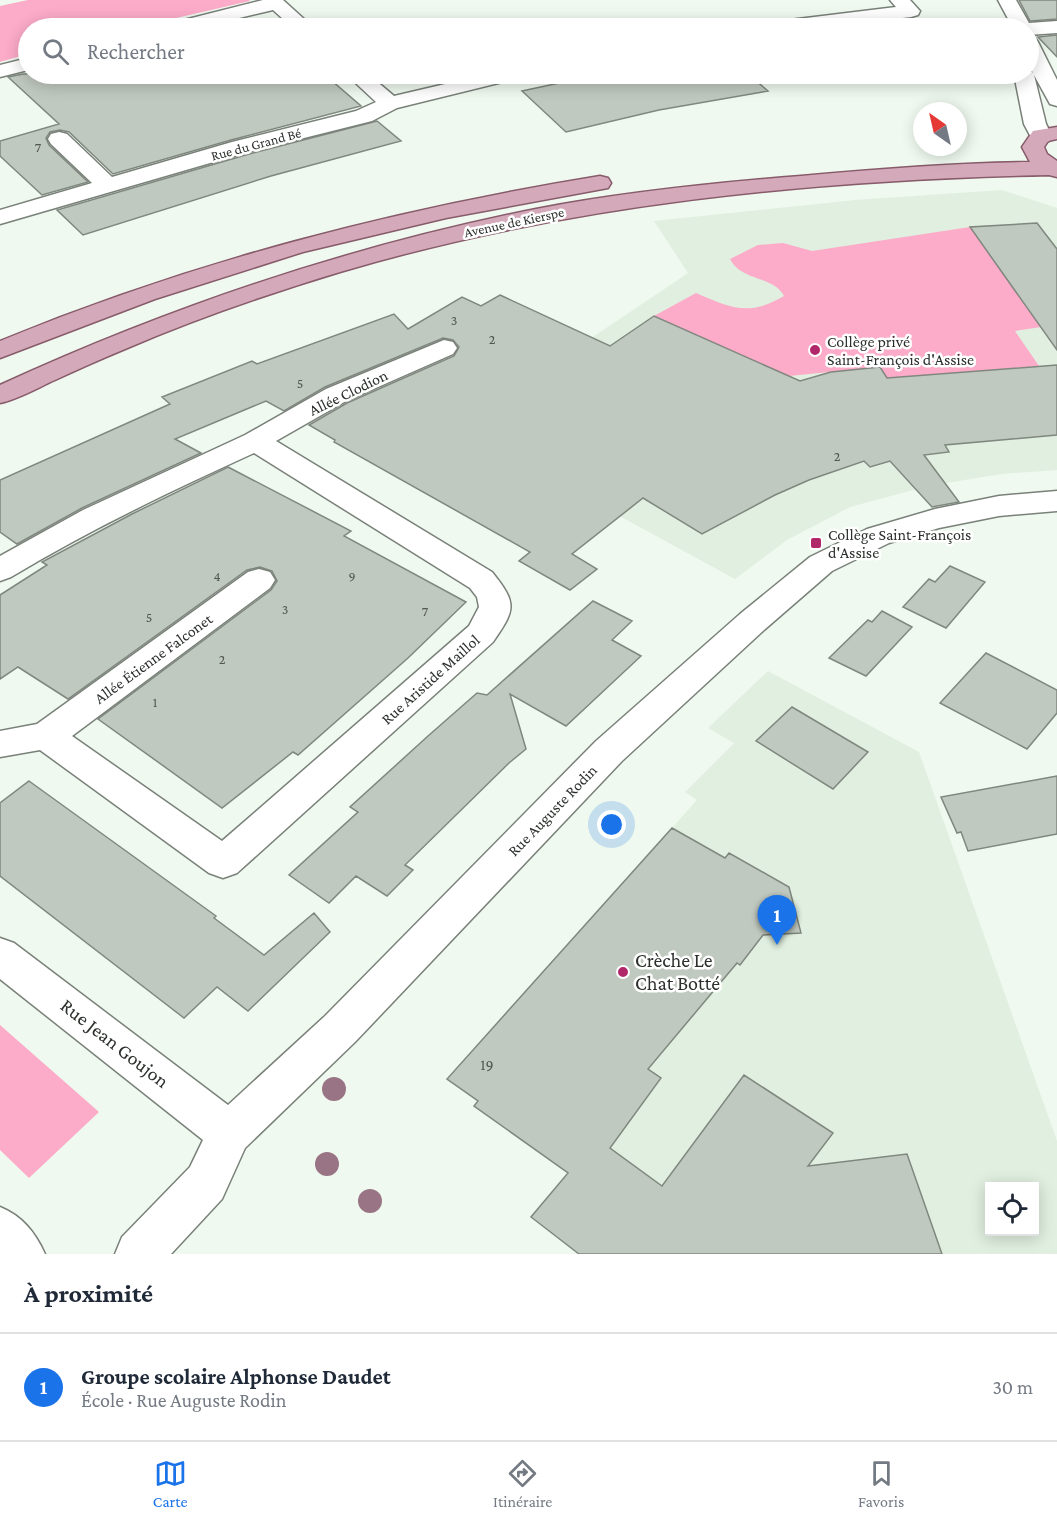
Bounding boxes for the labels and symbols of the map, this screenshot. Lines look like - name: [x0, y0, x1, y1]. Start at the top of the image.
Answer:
- north arrow: [913, 102, 967, 156]
- street label: Rue du Grand Bé: [209, 124, 303, 164]
- house number: 7: [35, 139, 42, 155]
- street label: Avenue de Kierspe: [463, 204, 565, 240]
- house number: 3: [451, 312, 457, 328]
- house number: 2: [489, 331, 496, 347]
- place label: Collège privé Saint-François d'Assise: [827, 333, 974, 369]
- marker: Collège privé Saint-François d'Assise: [808, 343, 822, 357]
- street label: Allée Clodion: [306, 366, 391, 419]
- house number: 5: [297, 375, 303, 391]
- house number: 2: [834, 448, 841, 464]
- place label: Collège Saint-François d'Assise: [828, 526, 971, 561]
- marker: Collège Saint-François d'Assise: [809, 536, 823, 550]
- house number: 4: [213, 568, 221, 584]
- house number: 9: [348, 568, 356, 584]
- house number: 3: [282, 601, 288, 617]
- house number: 7: [422, 603, 429, 619]
- house number: 5: [146, 609, 152, 625]
- street label: Allée Étienne Falconet: [91, 610, 216, 707]
- street label: Rue Aristide Maillol: [378, 631, 483, 728]
- house number: 2: [219, 651, 226, 667]
- house number: 1: [153, 694, 158, 710]
- street label: Rue Auguste Rodin: [505, 761, 601, 860]
- your location: [597, 810, 626, 839]
- pin: 1: [758, 896, 796, 945]
- place label: Crèche Le Chat Botté: [635, 949, 720, 994]
- marker: Crèche Le Chat Botté: [616, 965, 630, 979]
- street label: Rue Jean Goujon: [56, 994, 174, 1093]
- house number: 19: [480, 1056, 494, 1073]

